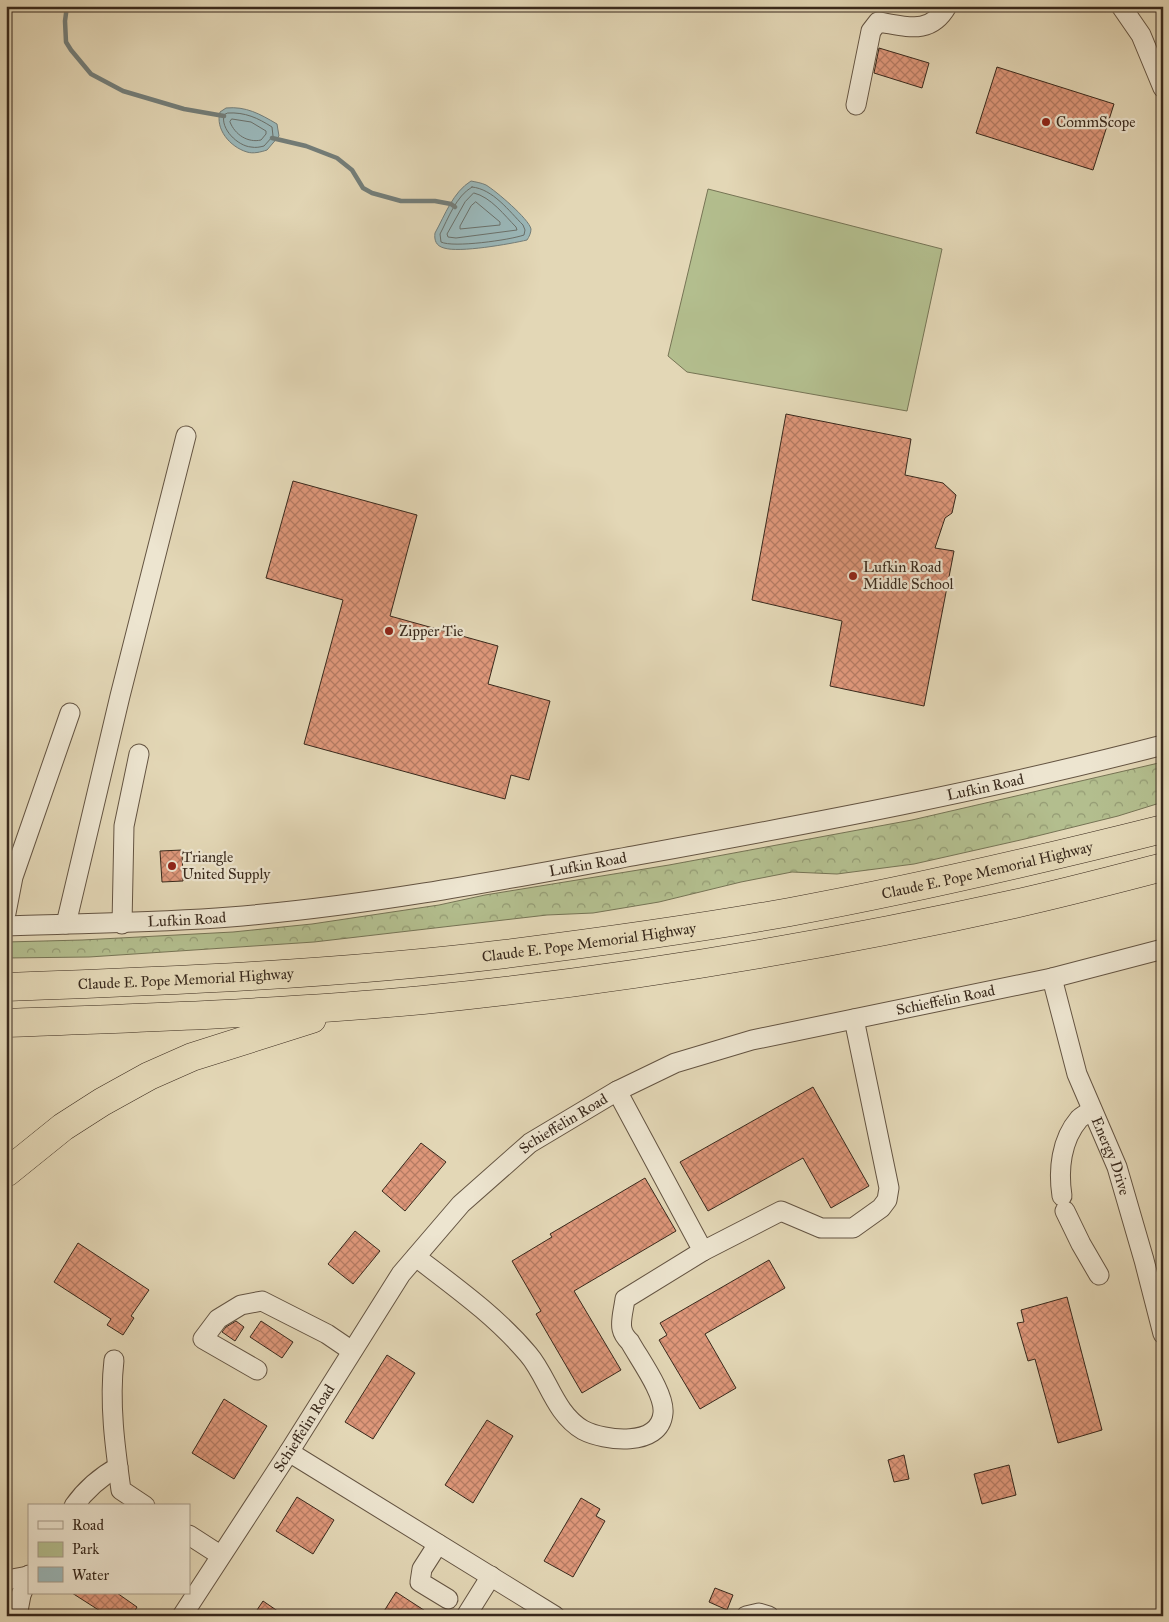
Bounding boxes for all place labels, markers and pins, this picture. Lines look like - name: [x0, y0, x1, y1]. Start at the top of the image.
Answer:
- place label: CommScope: [1056, 113, 1135, 131]
- marker: CommScope: [1040, 116, 1052, 128]
- place label: Lufkin Road Middle School: [863, 558, 955, 593]
- marker: Lufkin Road Middle School: [847, 570, 859, 582]
- place label: Zipper Tie: [399, 622, 463, 640]
- marker: Zipper Tie: [383, 625, 395, 637]
- place label: Triangle United Supply: [182, 848, 271, 883]
- marker: Triangle United Supply: [166, 860, 178, 872]

